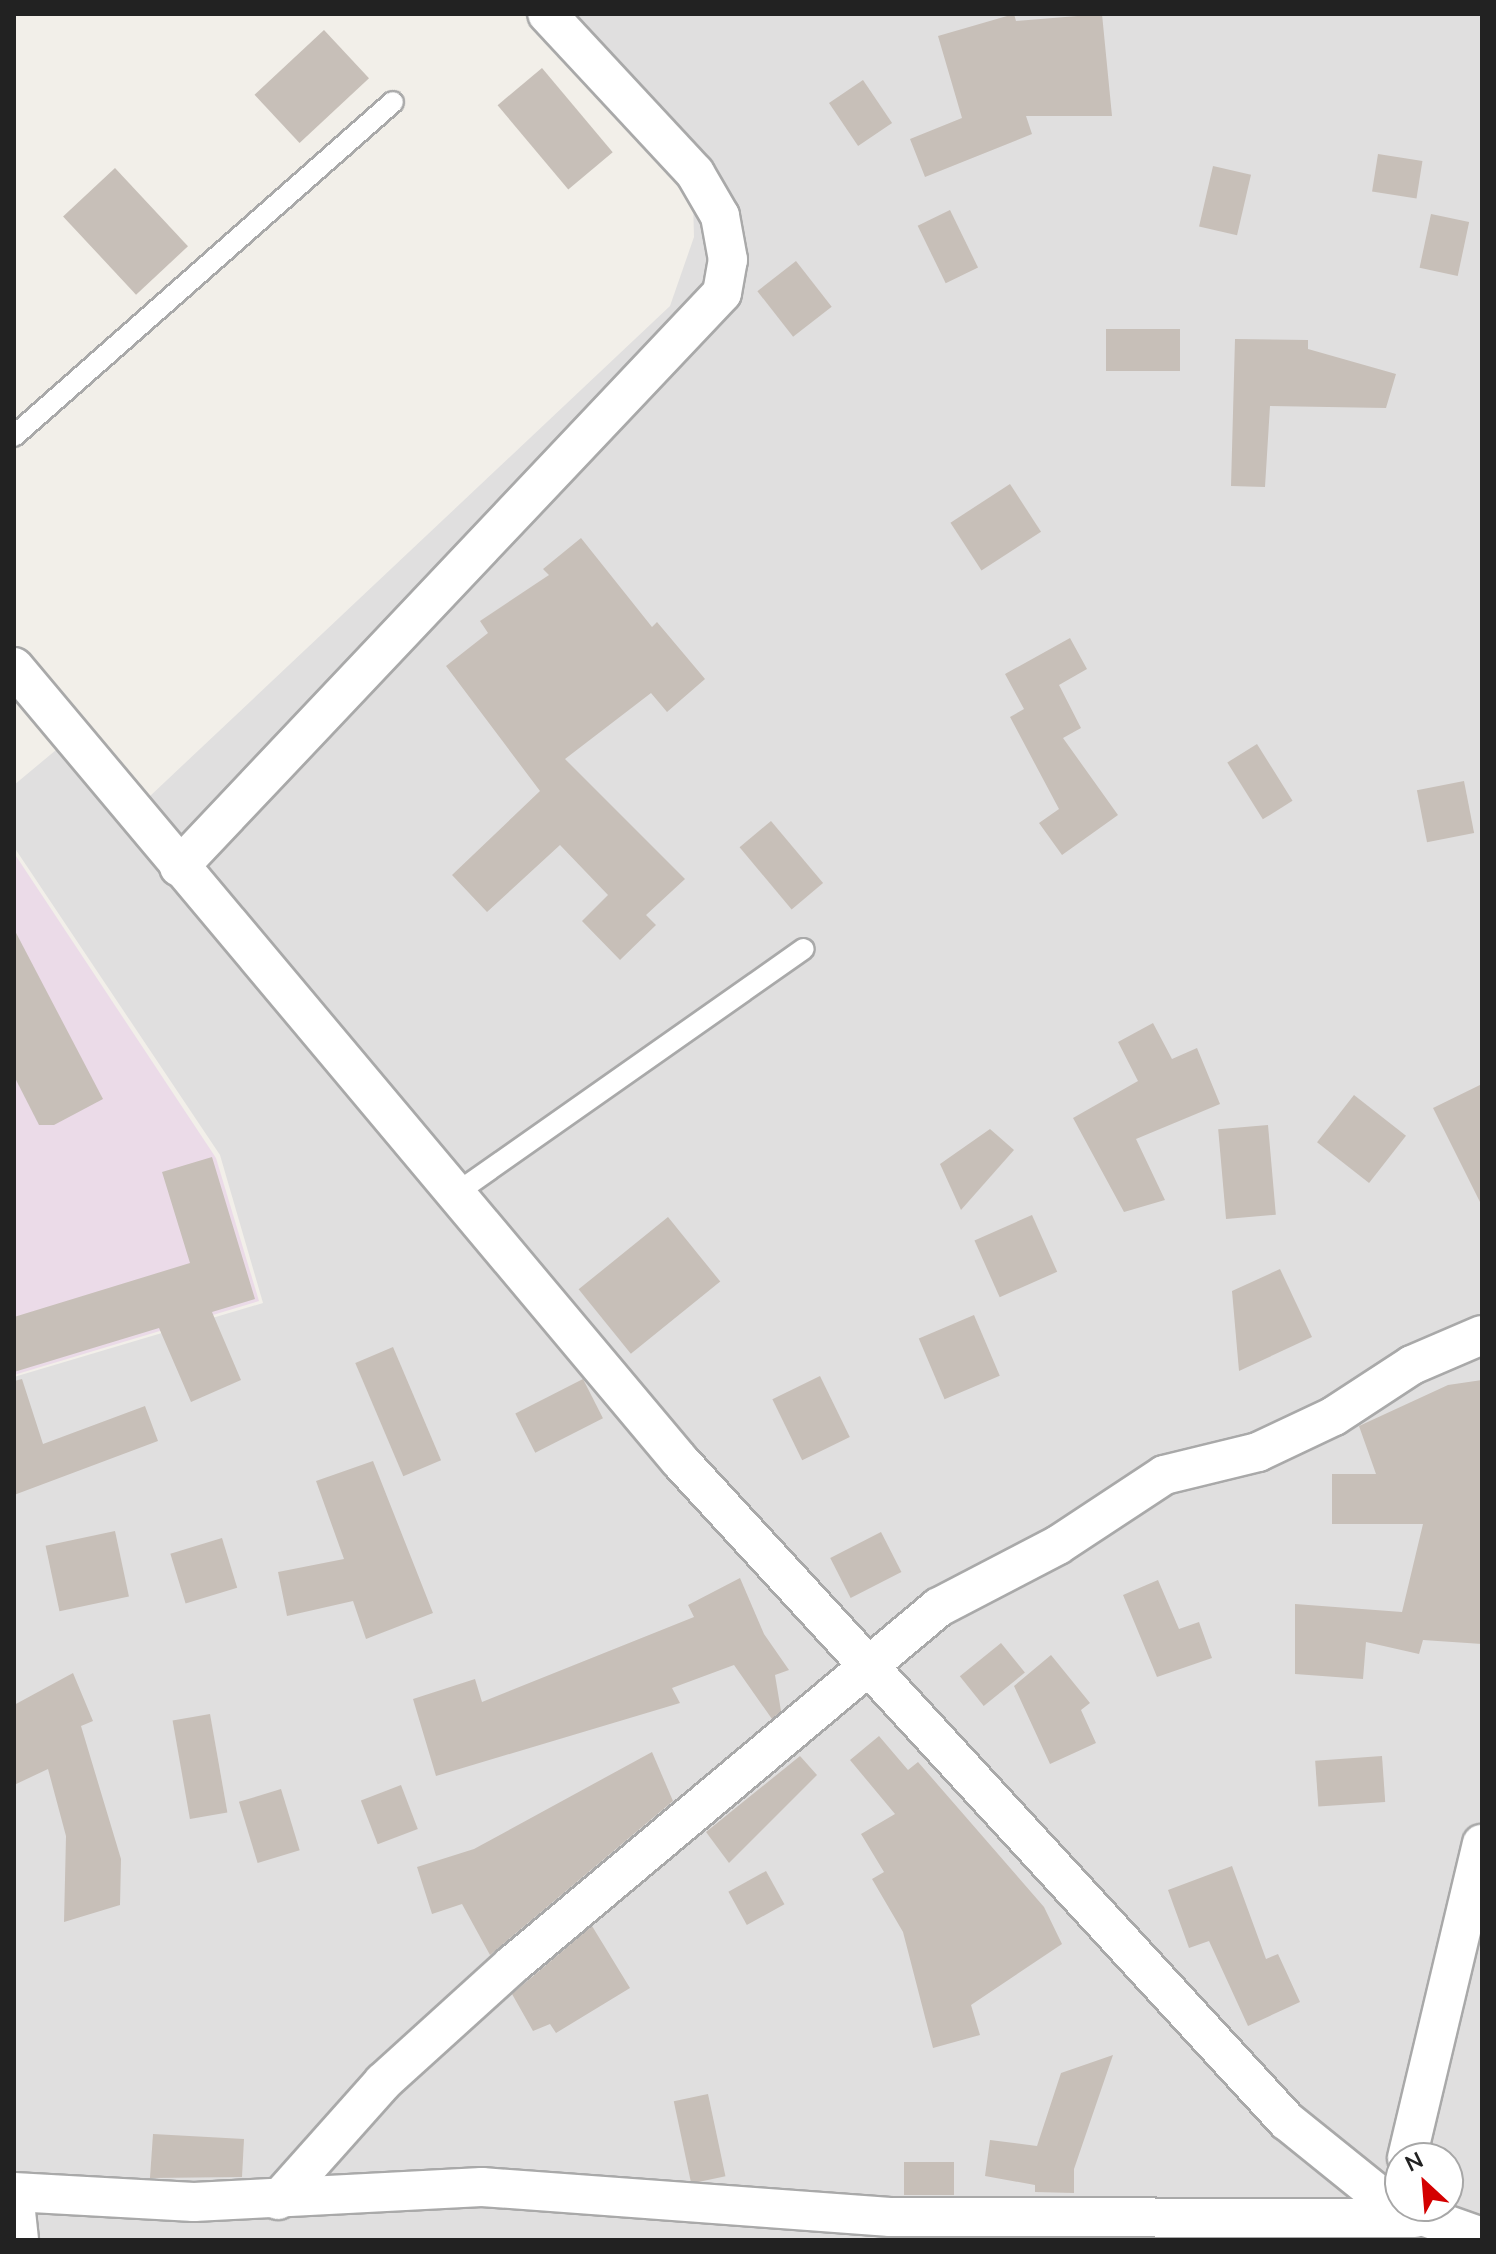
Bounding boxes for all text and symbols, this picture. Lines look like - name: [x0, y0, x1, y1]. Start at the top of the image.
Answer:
- north arrow: [1384, 2142, 1464, 2222]
- text: N: [1400, 2145, 1428, 2179]

